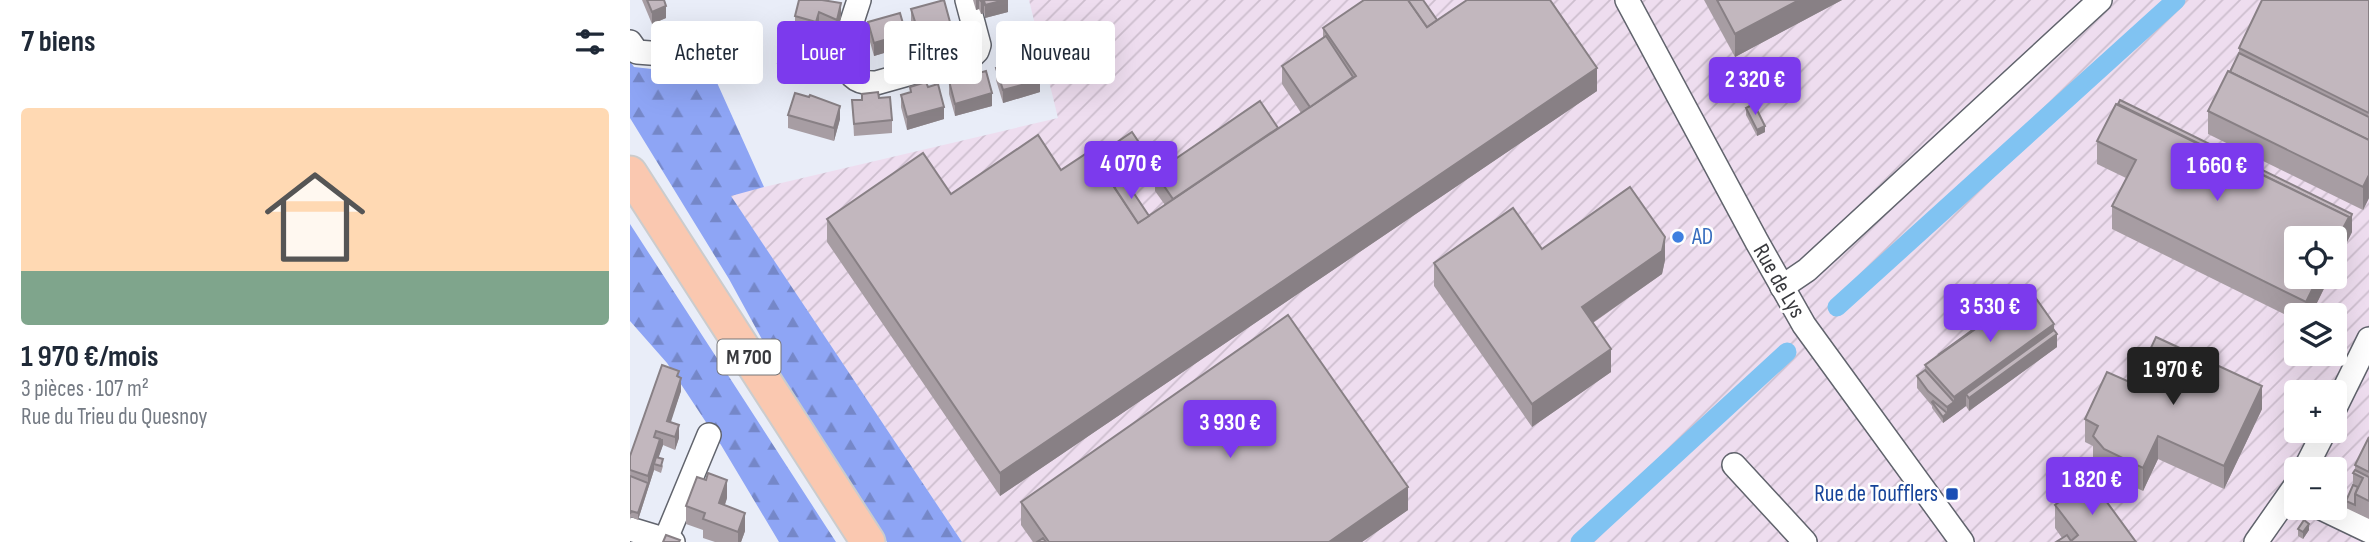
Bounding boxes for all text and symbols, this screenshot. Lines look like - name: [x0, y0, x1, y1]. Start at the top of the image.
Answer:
- chip: Acheter: [651, 21, 763, 84]
- chip: Louer: [777, 21, 870, 84]
- chip: Filtres: [884, 21, 982, 84]
- chip: Nouveau: [996, 21, 1115, 84]
- icon: filters: [571, 23, 609, 61]
- text: 7 biens: [21, 24, 96, 60]
- pin: 2 320 €: [1690, 58, 1820, 117]
- text: 2 320 €: [1725, 66, 1785, 94]
- pin: 4 070 €: [1066, 142, 1196, 201]
- pin: 1 660 €: [2152, 144, 2282, 203]
- text: 4 070 €: [1100, 150, 1162, 178]
- text: 1 660 €: [2187, 152, 2247, 180]
- icon: home: [252, 154, 378, 280]
- place label: AD: [1691, 223, 1713, 251]
- map controls: [2284, 226, 2347, 520]
- button: locate: [2284, 226, 2347, 289]
- marker: AD: [1670, 229, 1686, 245]
- street label: Rue de Lys: [1747, 239, 1811, 323]
- pin: 3 530 €: [1925, 284, 2055, 344]
- text: 3 530 €: [1960, 293, 2020, 321]
- button: layers: [2284, 303, 2347, 366]
- text: 1 970 €/mois: [21, 339, 159, 375]
- road number: M 700: [718, 340, 780, 374]
- pin: 1 970 €: [2108, 348, 2238, 407]
- text: 1 970 €: [2143, 356, 2203, 384]
- text: 3 pièces · 107 m²: [21, 375, 149, 403]
- button: +: [2284, 380, 2347, 443]
- pin: 3 930 €: [1165, 400, 1295, 460]
- text: Rue du Trieu du Quesnoy: [21, 403, 207, 431]
- text: 3 930 €: [1199, 409, 1261, 437]
- button: −: [2284, 457, 2347, 520]
- pin: 1 820 €: [2027, 458, 2157, 517]
- text: 1 820 €: [2062, 466, 2122, 494]
- place label: Rue de Toufflers: [1814, 480, 1938, 508]
- marker: Rue de Toufflers: [1944, 486, 1960, 502]

